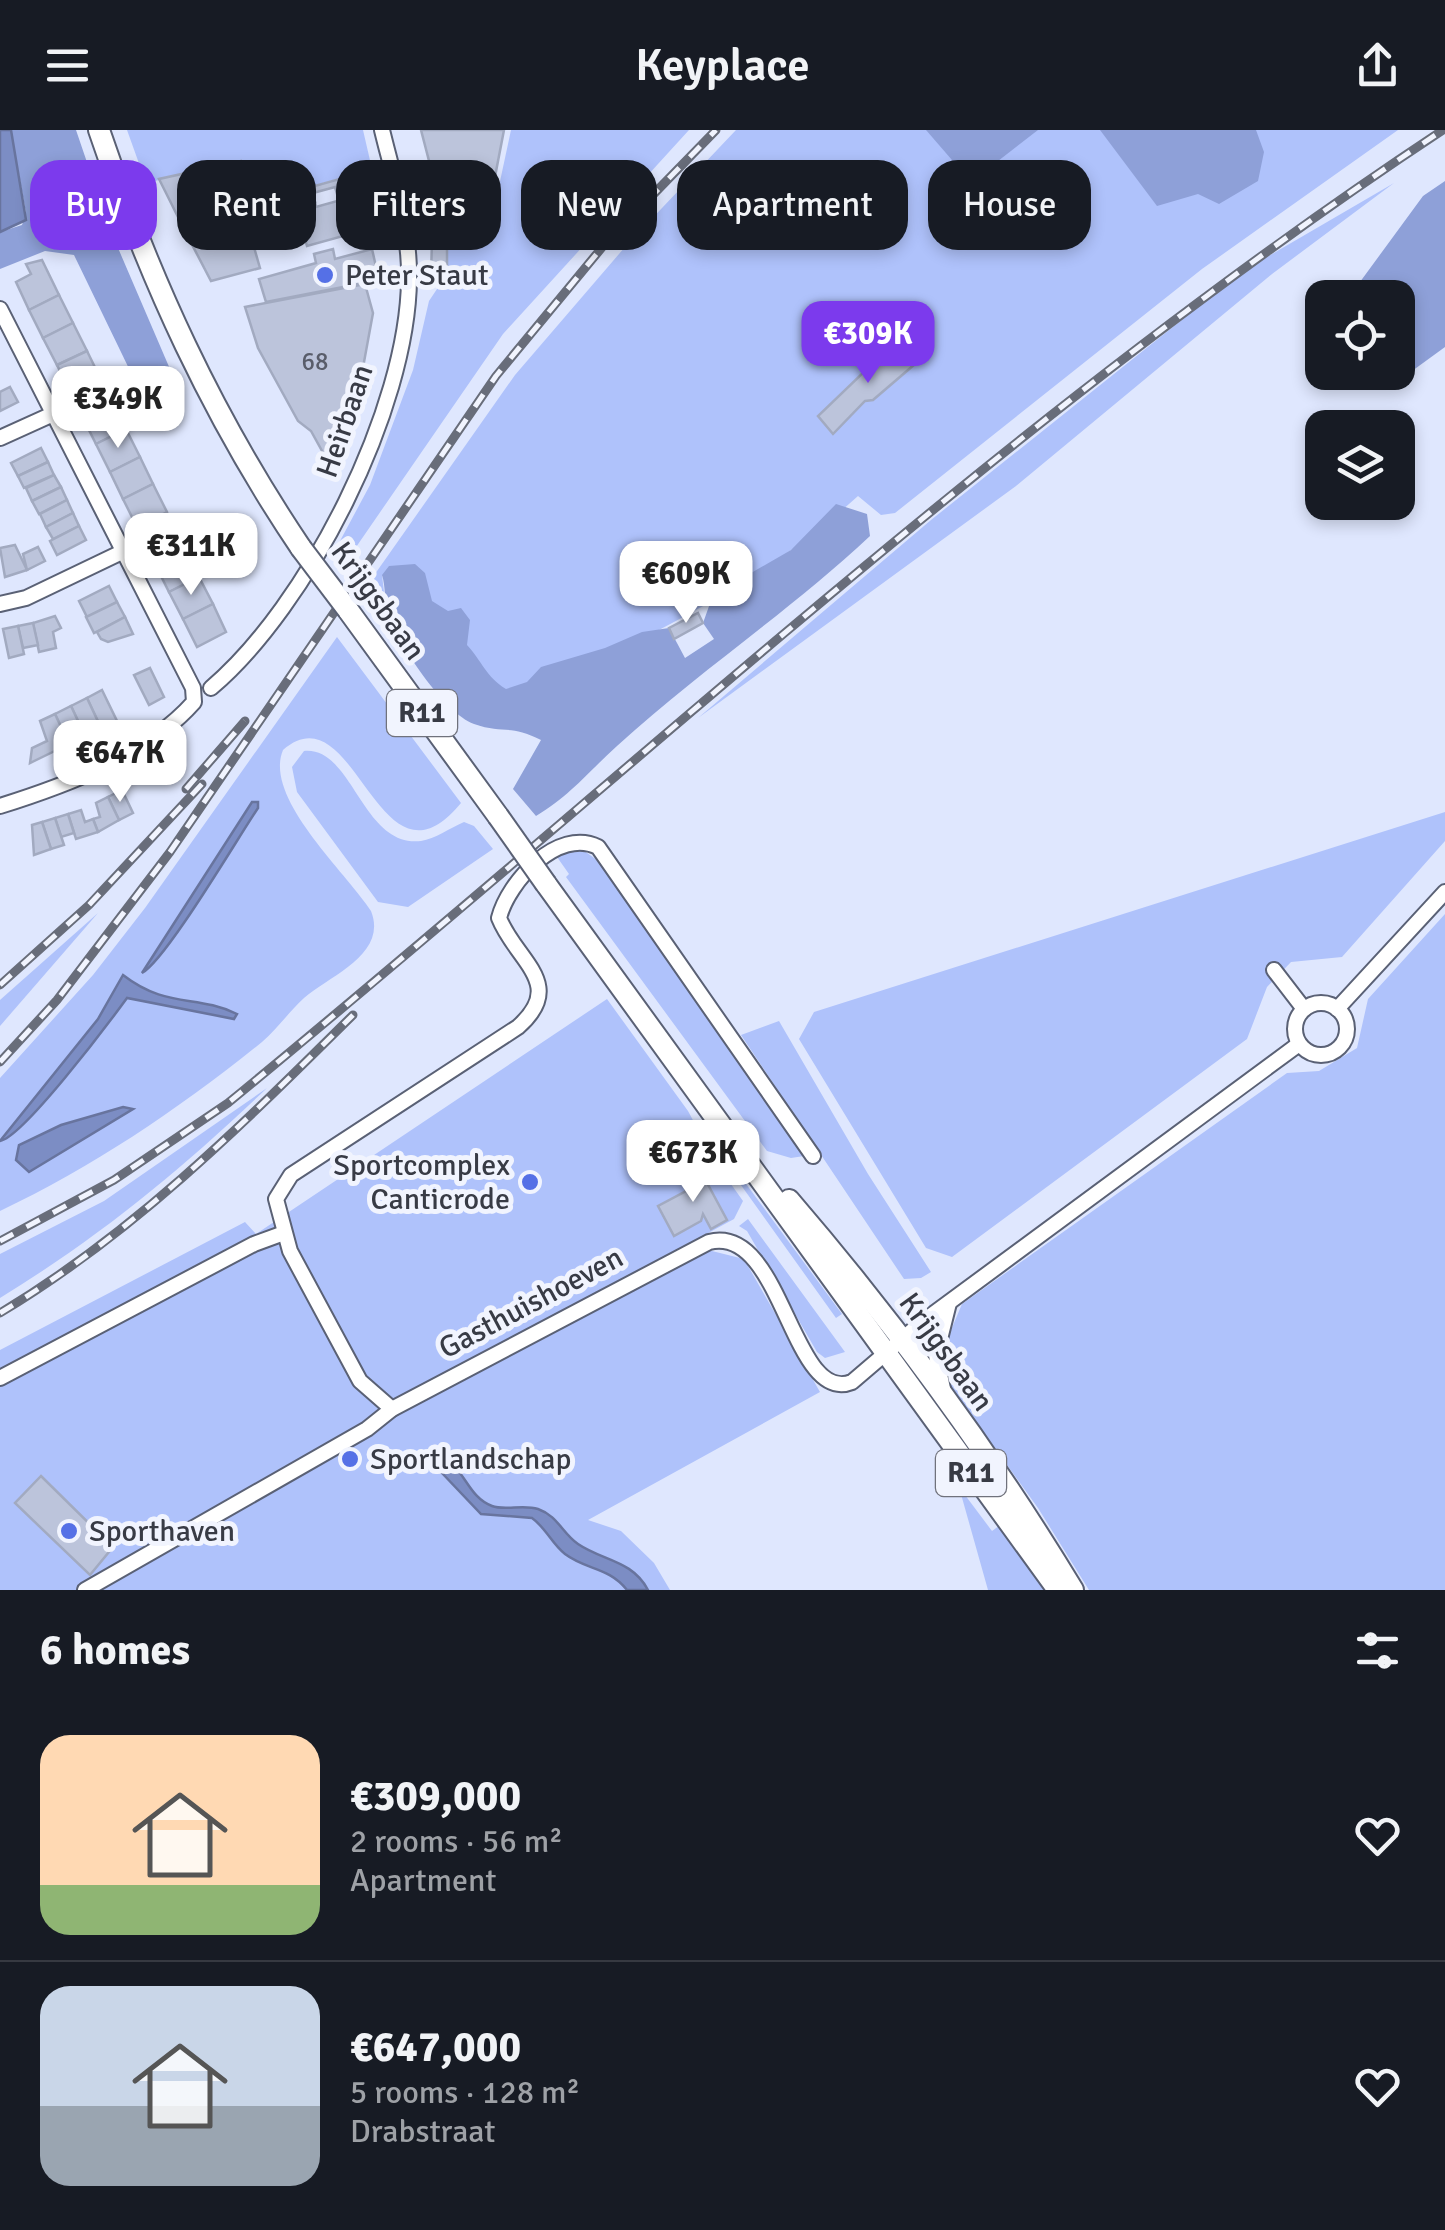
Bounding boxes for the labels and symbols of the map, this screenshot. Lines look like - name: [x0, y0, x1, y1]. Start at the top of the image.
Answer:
- place label: Peter Staut: [345, 257, 488, 294]
- marker: Peter Staut: [314, 264, 336, 286]
- pin: €309K: [798, 301, 938, 386]
- house number: 68: [301, 346, 329, 377]
- street label: Heirbaan: [308, 360, 382, 482]
- pin: €349K: [48, 366, 188, 451]
- pin: €311K: [121, 513, 261, 598]
- street label: Krijgsbaan: [323, 535, 433, 667]
- pin: €609K: [616, 541, 756, 626]
- road number: R11: [387, 690, 457, 736]
- pin: €647K: [50, 720, 190, 805]
- pin: €673K: [623, 1120, 763, 1205]
- place label: Sportcomplex Canticrode: [333, 1147, 510, 1218]
- marker: Sportcomplex Canticrode: [519, 1171, 541, 1193]
- street label: Gasthuishoeven: [433, 1239, 629, 1367]
- street label: Krijgsbaan: [891, 1286, 1001, 1418]
- place label: Sportlandschap: [370, 1441, 571, 1478]
- marker: Sportlandschap: [339, 1448, 361, 1470]
- road number: R11: [936, 1450, 1006, 1496]
- place label: Sporthaven: [89, 1513, 235, 1550]
- marker: Sporthaven: [58, 1520, 80, 1542]

